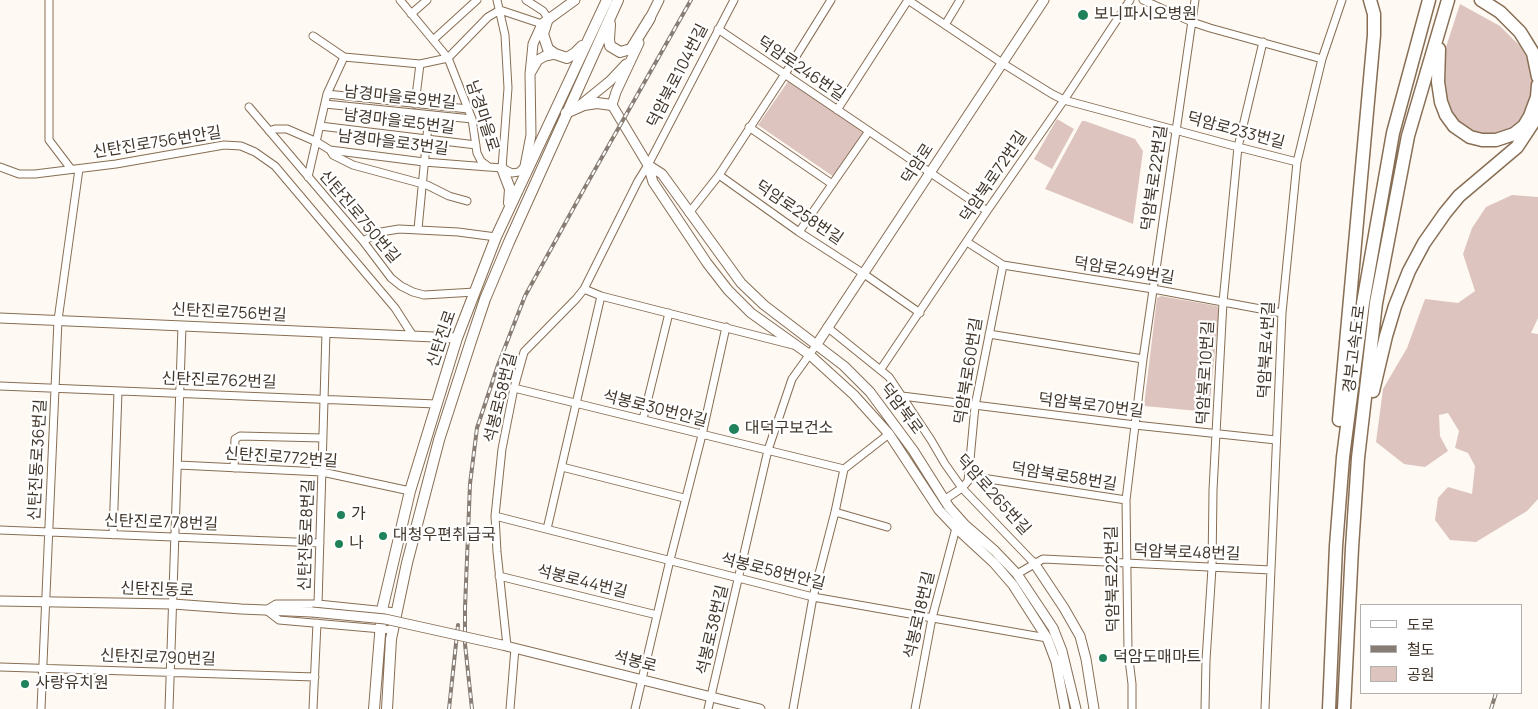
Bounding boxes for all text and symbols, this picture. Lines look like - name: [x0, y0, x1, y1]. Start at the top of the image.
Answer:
- place label: 보니파시오병원: [1094, 5, 1197, 25]
- marker: 보니파시오병원: [1076, 8, 1090, 22]
- street label: 덕암북로104번길: [644, 21, 712, 131]
- street label: 덕암로246번길: [753, 33, 849, 105]
- street label: 남경마을로: [461, 78, 503, 154]
- street label: 남경마을로9번길: [343, 83, 457, 113]
- street label: 남경마을로5번길: [342, 106, 456, 138]
- street label: 덕암로233번길: [1185, 109, 1287, 153]
- street label: 신탄진로756번안길: [91, 123, 223, 163]
- street label: 덕암북로22번길: [1138, 124, 1172, 232]
- street label: 남경마을로3번길: [336, 127, 450, 159]
- street label: 덕암북로72번길: [957, 128, 1031, 226]
- street label: 덕암로: [898, 140, 938, 188]
- street label: 신탄진로750번길: [315, 167, 403, 267]
- street label: 덕암로258번길: [752, 177, 846, 249]
- street label: 덕암로249번길: [1072, 254, 1176, 288]
- street label: 신탄진로756번길: [171, 300, 287, 326]
- street label: 덕암북로4번길: [1255, 301, 1279, 399]
- street label: 경부고속도로: [1340, 304, 1370, 394]
- street label: 신탄진로: [423, 308, 461, 370]
- street label: 덕암북로60번길: [951, 316, 987, 426]
- street label: 덕암북로10번길: [1194, 320, 1218, 426]
- street label: 석봉로58번길: [481, 351, 521, 445]
- street label: 신탄진로762번길: [161, 369, 277, 393]
- street label: 덕암북로: [876, 380, 926, 438]
- street label: 석봉로30번안길: [601, 387, 709, 431]
- street label: 덕암북로70번길: [1037, 390, 1145, 422]
- street label: 신탄진동로36번길: [25, 399, 51, 521]
- place label: 대덕구보건소: [745, 419, 833, 439]
- marker: 대덕구보건소: [727, 422, 741, 436]
- street label: 신탄진로772번길: [224, 444, 338, 472]
- street label: 덕암로265번길: [952, 451, 1034, 539]
- street label: 덕암북로58번길: [1010, 459, 1118, 495]
- street label: 신탄진동로8번길: [295, 479, 319, 591]
- place label: 가: [351, 505, 366, 525]
- marker: 가: [335, 509, 347, 521]
- street label: 신탄진로778번길: [104, 511, 218, 535]
- place label: 대청우편취급국: [393, 526, 496, 546]
- street label: 덕암북로22번길: [1102, 526, 1124, 632]
- marker: 대청우편취급국: [377, 530, 389, 542]
- place label: 나: [349, 534, 364, 554]
- marker: 나: [333, 538, 345, 550]
- street label: 덕암북로48번길: [1133, 542, 1241, 564]
- street label: 석봉로58번안길: [719, 550, 827, 594]
- street label: 석봉로44번길: [535, 561, 629, 603]
- street label: 석봉로18번길: [901, 569, 939, 661]
- street label: 신탄진동로: [120, 579, 194, 601]
- street label: 석봉로38번길: [693, 583, 733, 677]
- legend: [1360, 604, 1523, 694]
- text: 도로: [1407, 614, 1435, 635]
- text: 철도: [1407, 639, 1435, 660]
- street label: 신탄진로790번길: [100, 646, 216, 670]
- street label: 석봉로: [611, 647, 659, 677]
- place label: 덕암도매마트: [1113, 648, 1201, 668]
- marker: 덕암도매마트: [1097, 652, 1109, 664]
- text: 공원: [1407, 664, 1435, 685]
- place label: 사랑유치원: [35, 674, 109, 694]
- marker: 사랑유치원: [19, 678, 31, 690]

